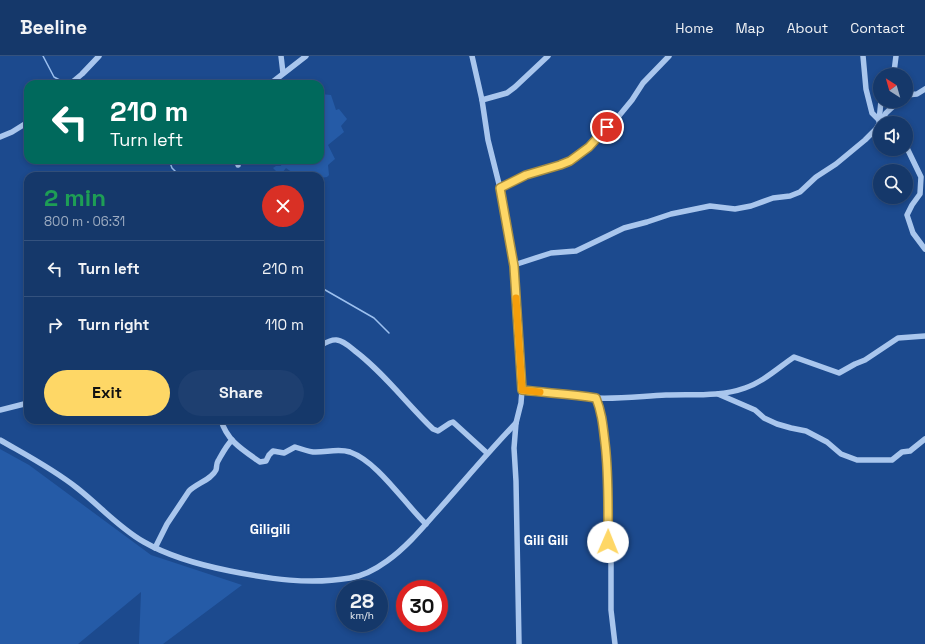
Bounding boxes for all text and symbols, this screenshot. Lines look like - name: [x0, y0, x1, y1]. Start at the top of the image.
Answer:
- text: Beeline: [20, 15, 87, 40]
- text: Home: [675, 19, 713, 37]
- text: Map: [735, 19, 765, 37]
- text: About: [787, 19, 828, 37]
- text: Contact: [850, 19, 905, 37]
- north arrow: [873, 68, 913, 108]
- map controls: [873, 68, 913, 204]
- text: 210 m: [110, 93, 188, 129]
- icon: left: [44, 96, 96, 148]
- pin: [590, 110, 624, 144]
- icon: arrive: [596, 116, 618, 138]
- button: sound: [873, 116, 913, 156]
- text: Turn left: [110, 128, 183, 151]
- button: search: [873, 164, 913, 204]
- text: 2 min: [44, 182, 106, 213]
- button: close: [262, 185, 304, 227]
- text: 800 m · 06:31: [44, 213, 125, 230]
- icon: left: [44, 258, 66, 280]
- text: Turn left: [78, 259, 140, 278]
- text: 210 m: [262, 259, 304, 278]
- icon: right: [44, 314, 66, 336]
- text: Turn right: [78, 315, 149, 334]
- text: 110 m: [265, 315, 304, 334]
- button: Exit: [44, 370, 170, 416]
- button: Share: [178, 370, 304, 416]
- district label: Giligili: [250, 520, 290, 538]
- position arrow: [587, 521, 629, 563]
- district label: Gili Gili: [524, 531, 568, 549]
- speed limit sign: 30: [396, 580, 448, 632]
- text: 28: [350, 588, 374, 614]
- text: km/h: [350, 609, 374, 622]

